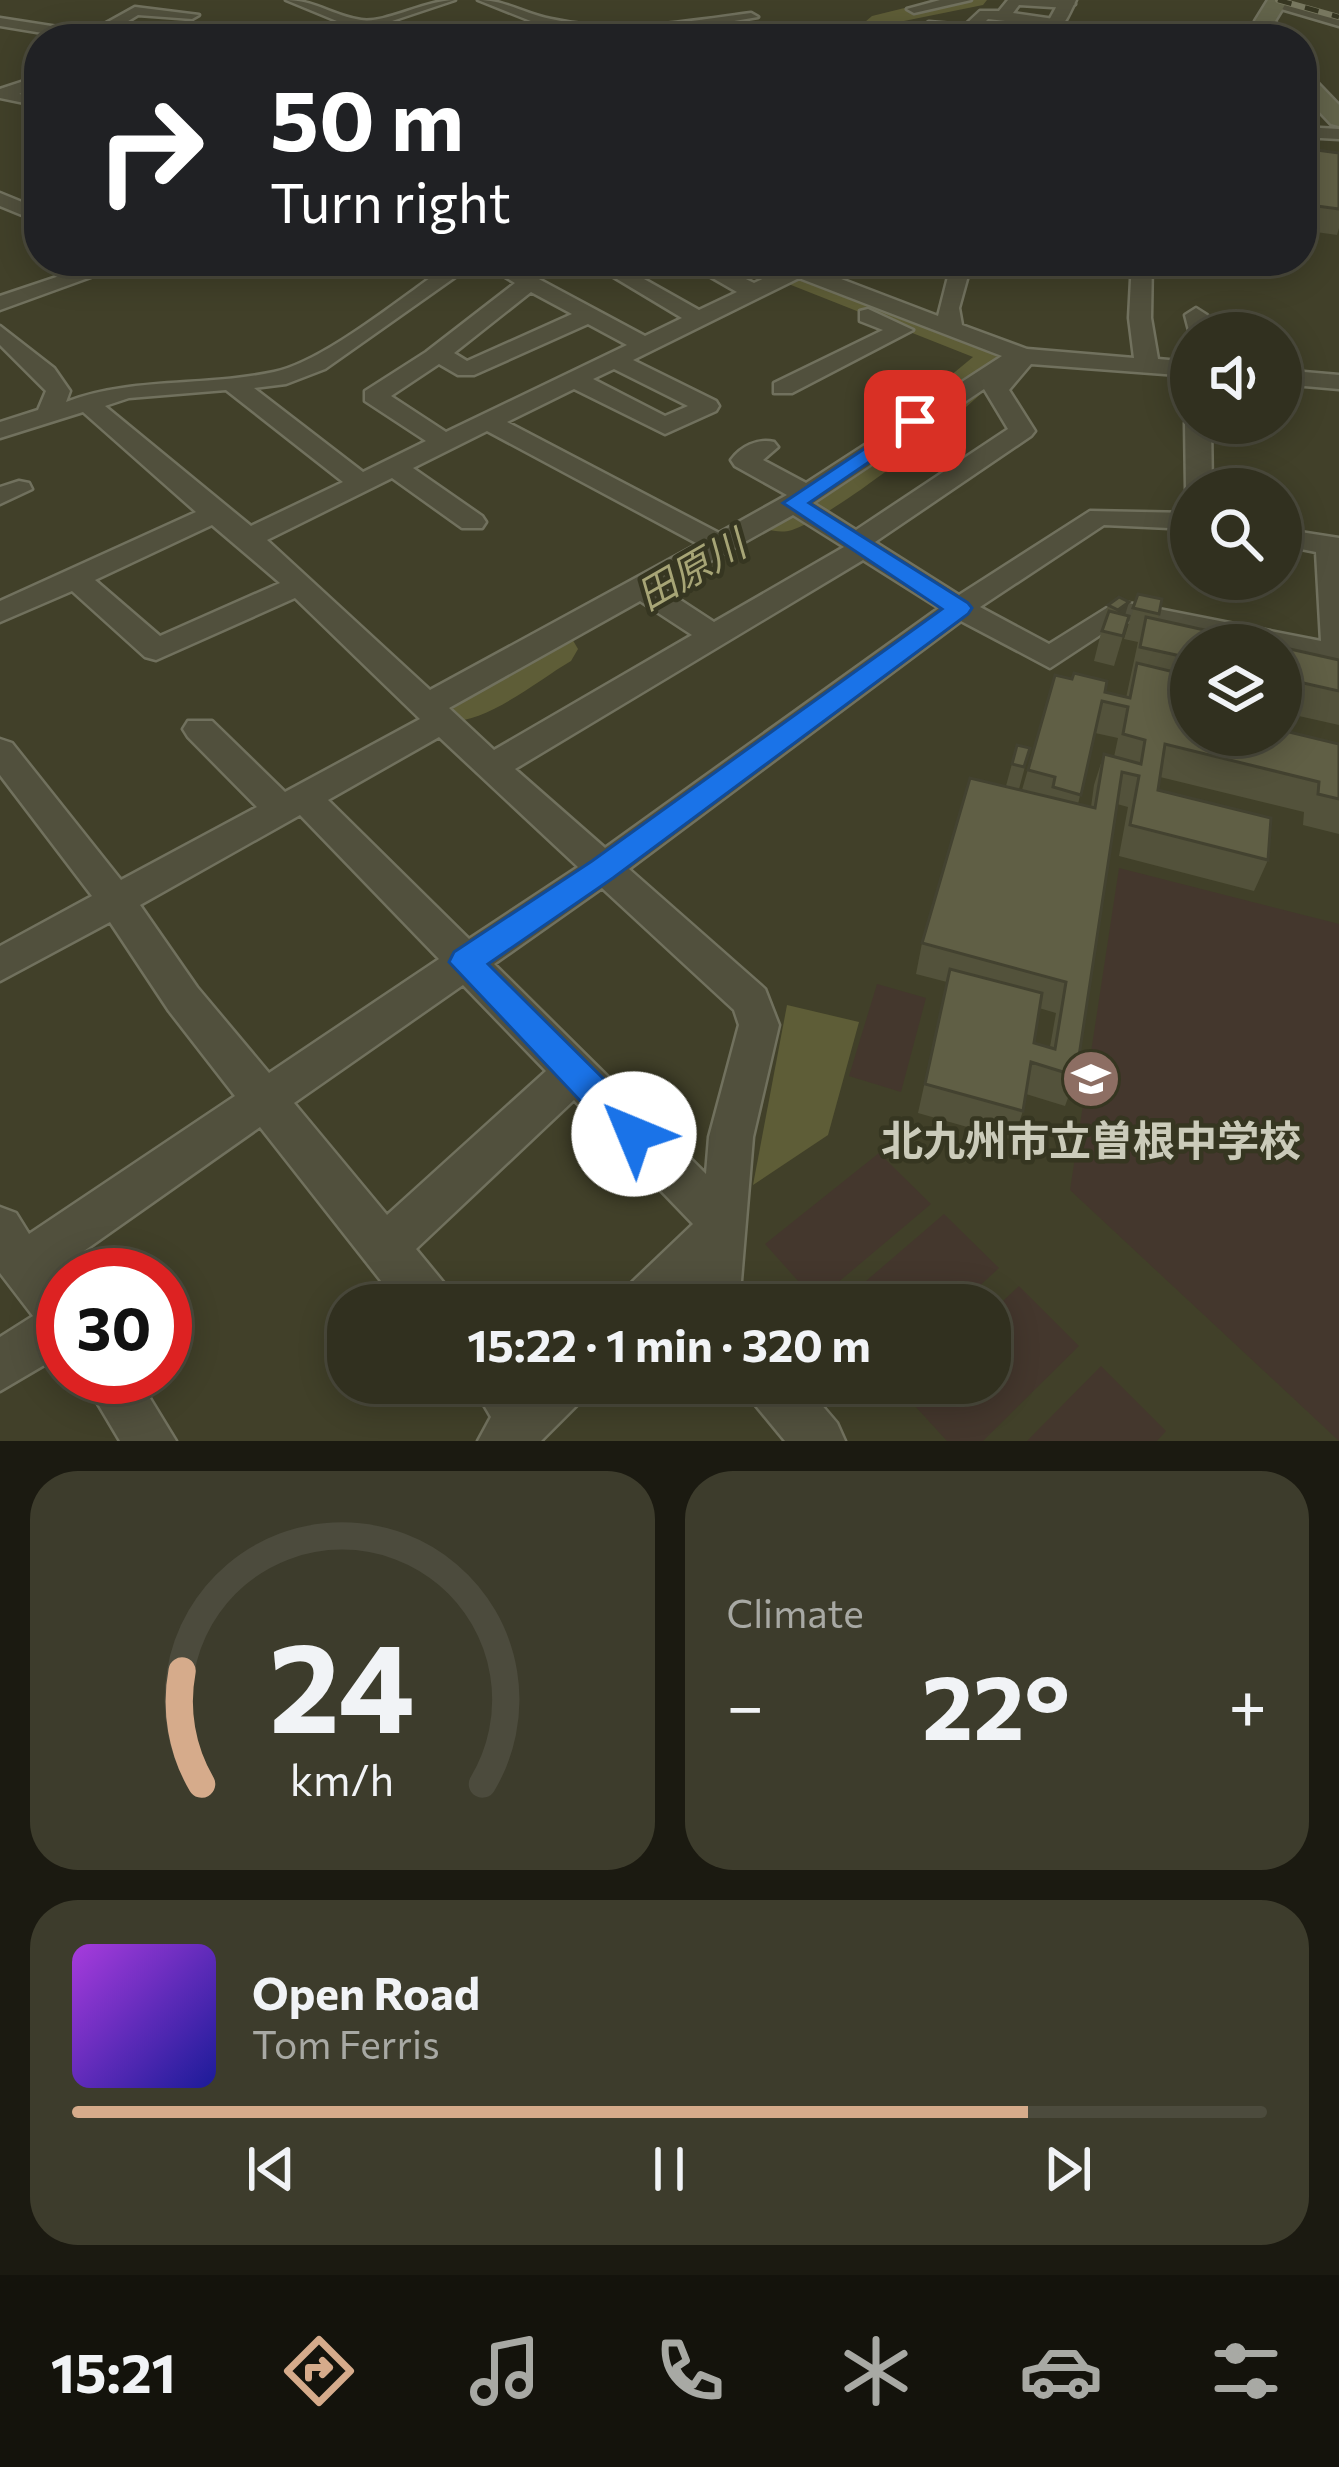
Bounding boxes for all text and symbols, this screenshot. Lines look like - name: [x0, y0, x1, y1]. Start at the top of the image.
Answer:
- text: 50 m: [270, 66, 464, 168]
- icon: right: [72, 72, 228, 228]
- text: Turn right: [270, 168, 511, 234]
- map controls: [1170, 312, 1302, 756]
- button: sound: [1170, 312, 1302, 444]
- pin: [864, 370, 966, 472]
- icon: arrive: [882, 388, 948, 454]
- button: search: [1170, 468, 1302, 600]
- water label: 田原川: [627, 516, 756, 618]
- button: layers: [1170, 624, 1302, 756]
- school or university icon: 北九州市立曽根中学校: [1060, 1048, 1122, 1110]
- position arrow: [571, 1071, 697, 1197]
- place label: 北九州市立曽根中学校: [881, 1113, 1301, 1165]
- speed limit sign: 30: [36, 1248, 192, 1404]
- text: 15:22 · 1 min · 320 m: [467, 1316, 871, 1371]
- text: Climate: [727, 1588, 864, 1636]
- text: 24: [269, 1606, 415, 1759]
- text: 22°: [922, 1648, 1070, 1759]
- text: −: [727, 1663, 764, 1744]
- text: +: [1228, 1663, 1267, 1744]
- text: km/h: [290, 1751, 394, 1804]
- text: Open Road: [252, 1964, 480, 2019]
- text: Tom Ferris: [252, 2019, 440, 2067]
- icon: previous: [238, 2136, 304, 2202]
- icon: pause: [636, 2136, 702, 2202]
- icon: next: [1035, 2136, 1101, 2202]
- icon: directions: [277, 2329, 361, 2413]
- icon: music: [463, 2329, 547, 2413]
- icon: phone: [648, 2329, 732, 2413]
- icon: climate: [834, 2329, 918, 2413]
- icon: car: [1019, 2329, 1103, 2413]
- icon: filters: [1204, 2329, 1288, 2413]
- text: 15:21: [51, 2338, 176, 2404]

